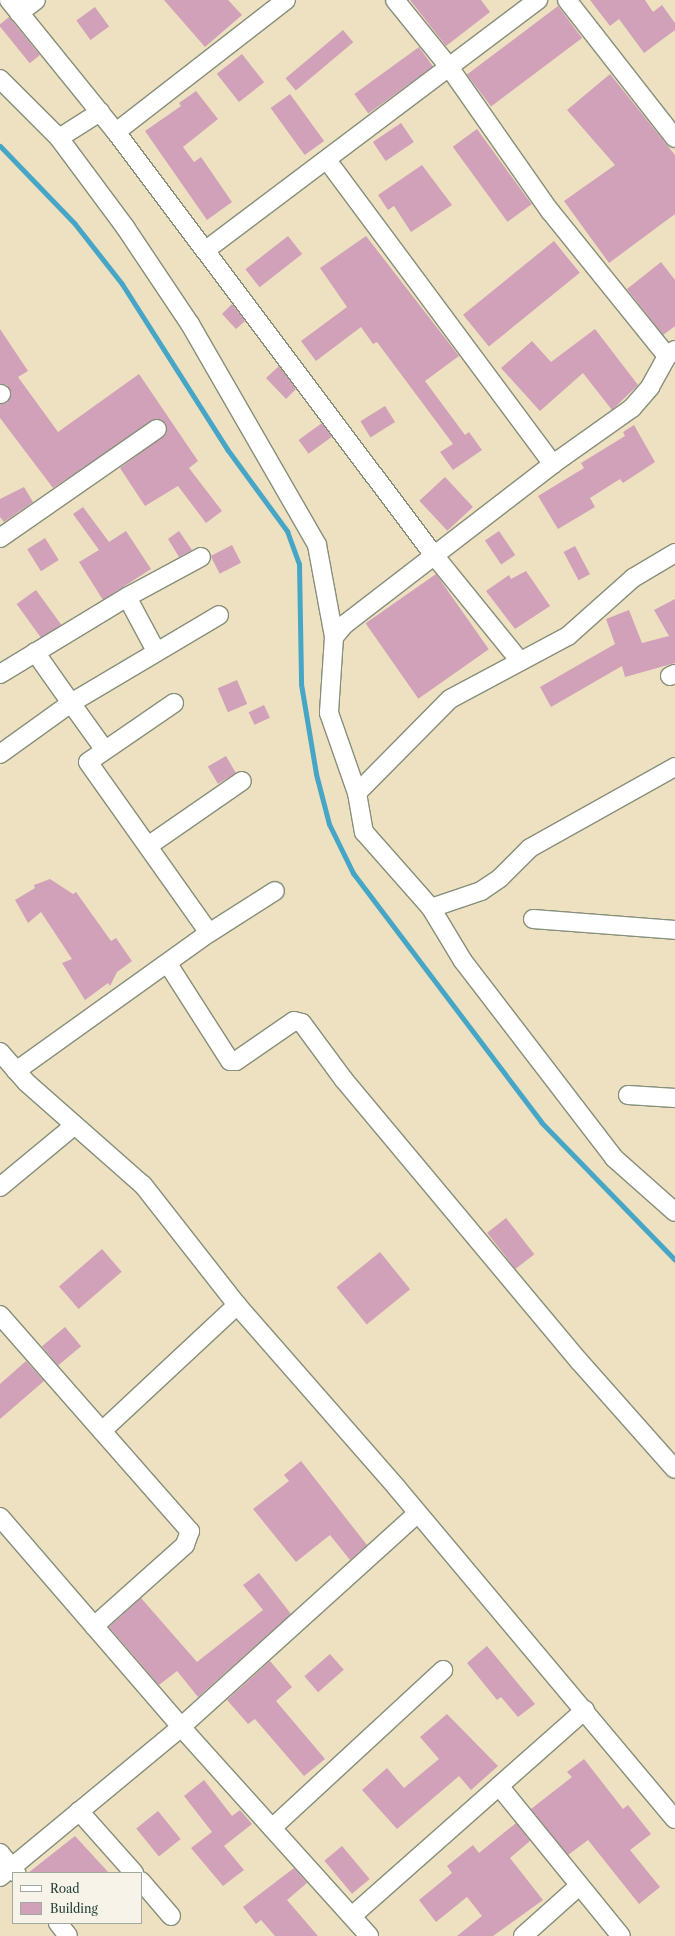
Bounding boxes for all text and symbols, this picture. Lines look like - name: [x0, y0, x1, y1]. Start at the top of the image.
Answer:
- legend: [12, 1872, 142, 1924]
- text: Road: [50, 1881, 80, 1896]
- text: Building: [50, 1901, 98, 1916]

